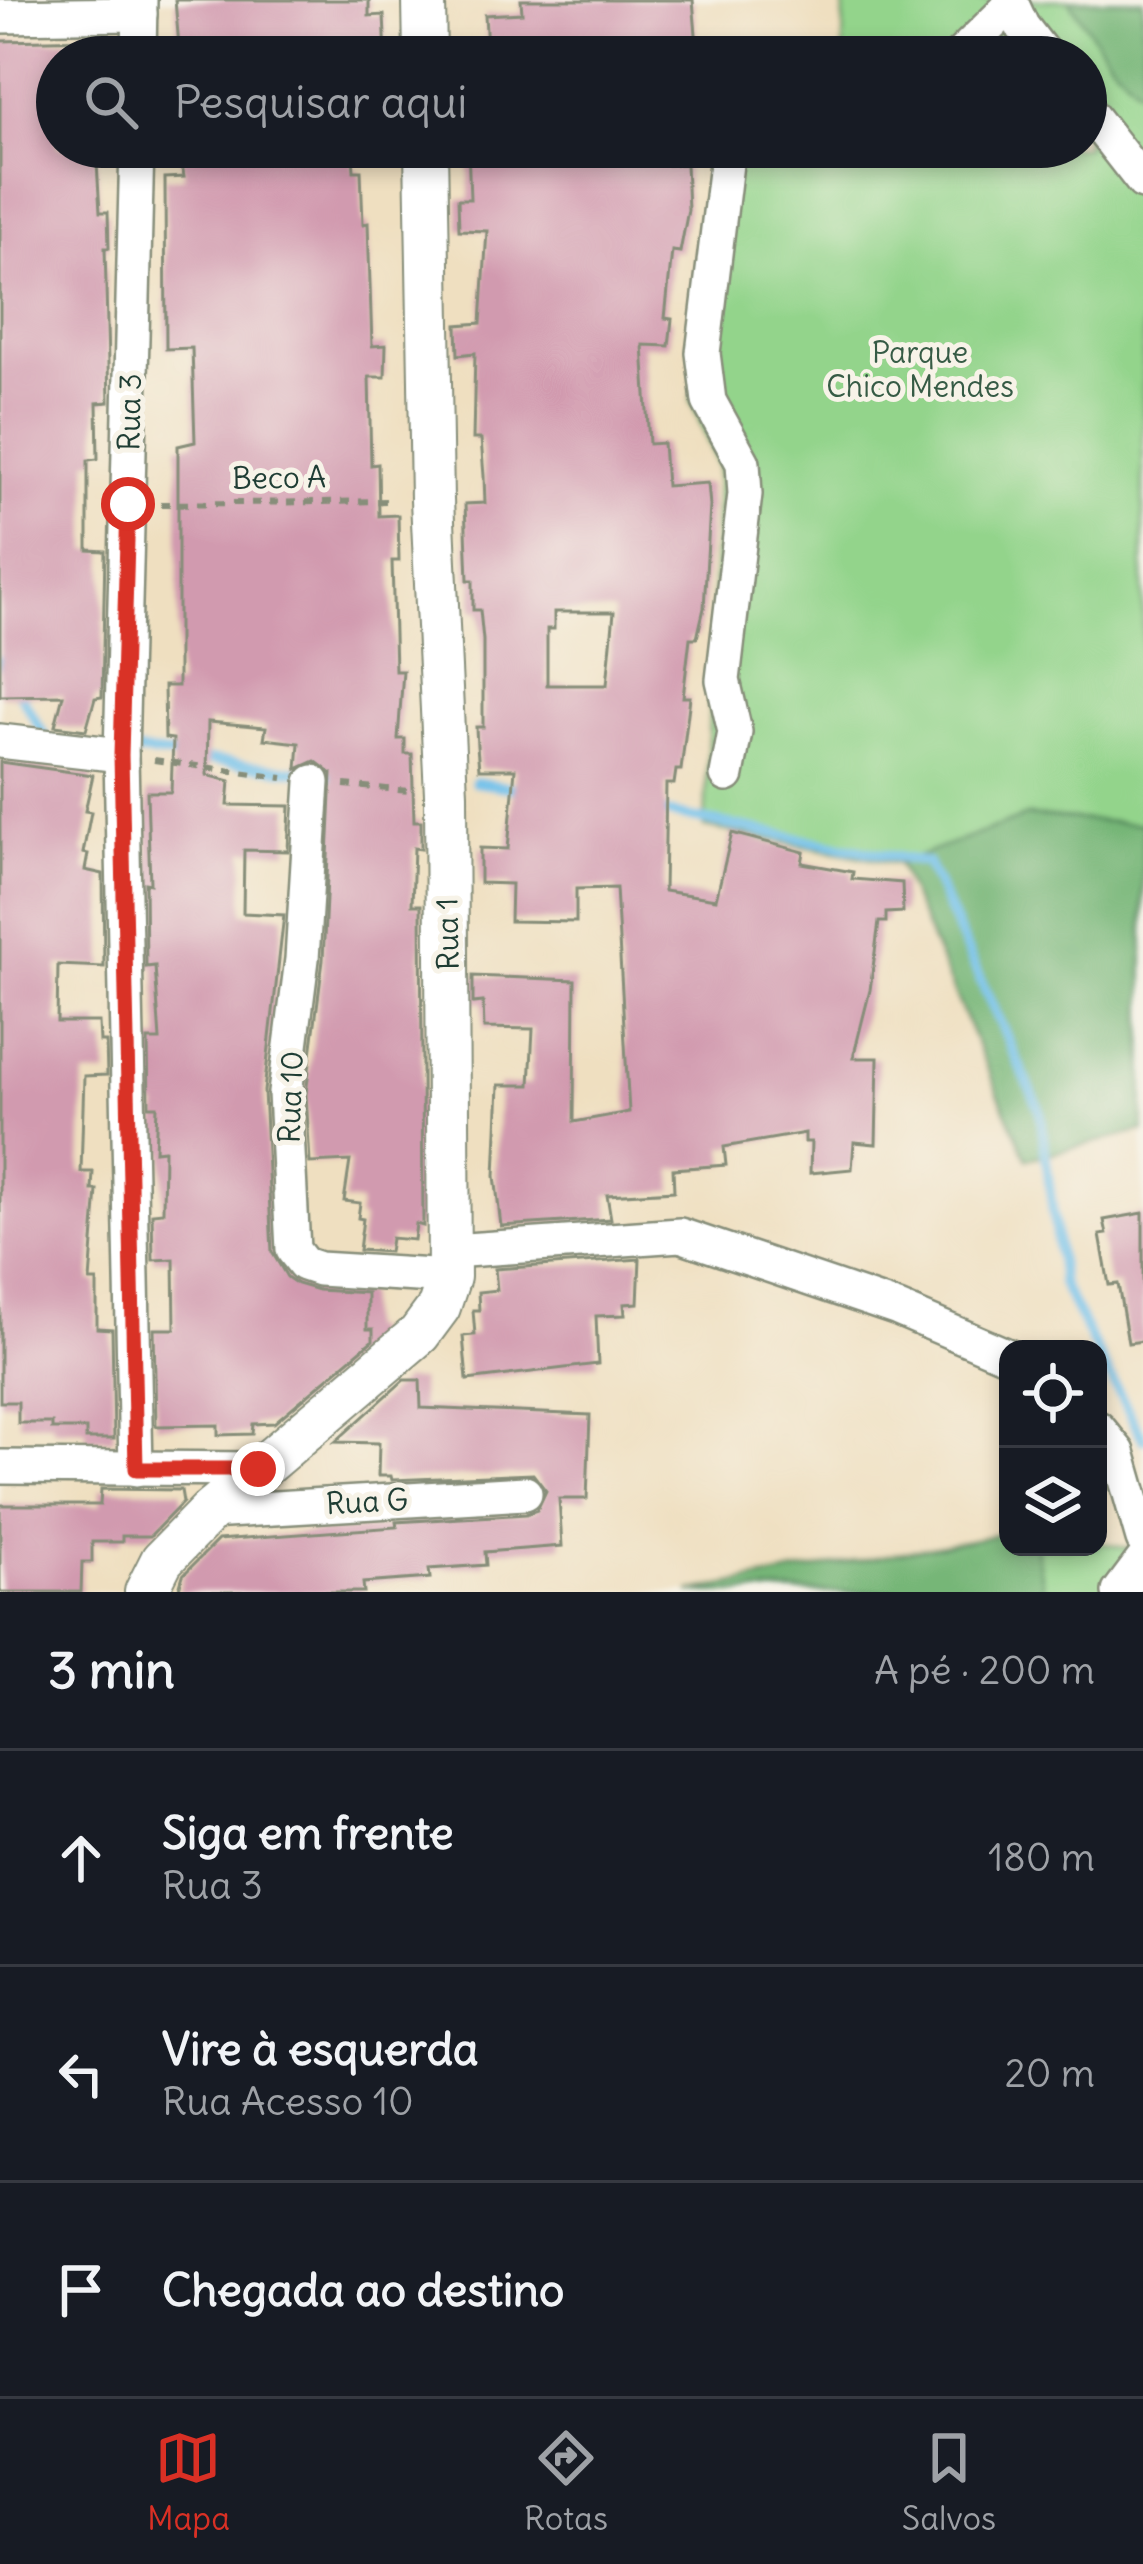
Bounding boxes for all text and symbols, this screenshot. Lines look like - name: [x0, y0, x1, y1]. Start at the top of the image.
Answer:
- search box: [36, 36, 1107, 168]
- icon: search: [78, 69, 144, 135]
- text: Pesquisar aqui: [174, 74, 467, 130]
- park label: Parque Chico Mendes: [826, 333, 1014, 405]
- street label: Rua 3: [109, 373, 149, 451]
- street label: Beco A: [232, 457, 326, 497]
- route start: [101, 477, 155, 531]
- street label: Rua 1: [427, 897, 467, 971]
- street label: Rua 10: [269, 1050, 311, 1144]
- map controls: [999, 1340, 1107, 1556]
- button: locate: [999, 1340, 1107, 1448]
- route end: [231, 1442, 285, 1496]
- button: layers: [999, 1448, 1107, 1556]
- street label: Rua G: [325, 1480, 409, 1522]
- text: 3 min: [48, 1638, 175, 1702]
- text: A pé · 200 m: [874, 1646, 1095, 1695]
- text: Siga em frente: [162, 1805, 454, 1861]
- icon: ahead: [48, 1825, 114, 1891]
- text: 180 m: [988, 1833, 1095, 1882]
- text: Rua 3: [162, 1861, 263, 1910]
- text: Vire à esquerda: [162, 2021, 479, 2077]
- icon: left: [48, 2041, 114, 2107]
- text: 20 m: [1004, 2049, 1095, 2098]
- text: Rua Acesso 10: [162, 2077, 414, 2126]
- icon: arrive: [48, 2257, 114, 2323]
- text: Chegada ao destino: [162, 2262, 564, 2318]
- tab: Mapa: [147, 2425, 230, 2539]
- tab: Rotas: [524, 2425, 608, 2539]
- tab: Salvos: [902, 2425, 996, 2539]

